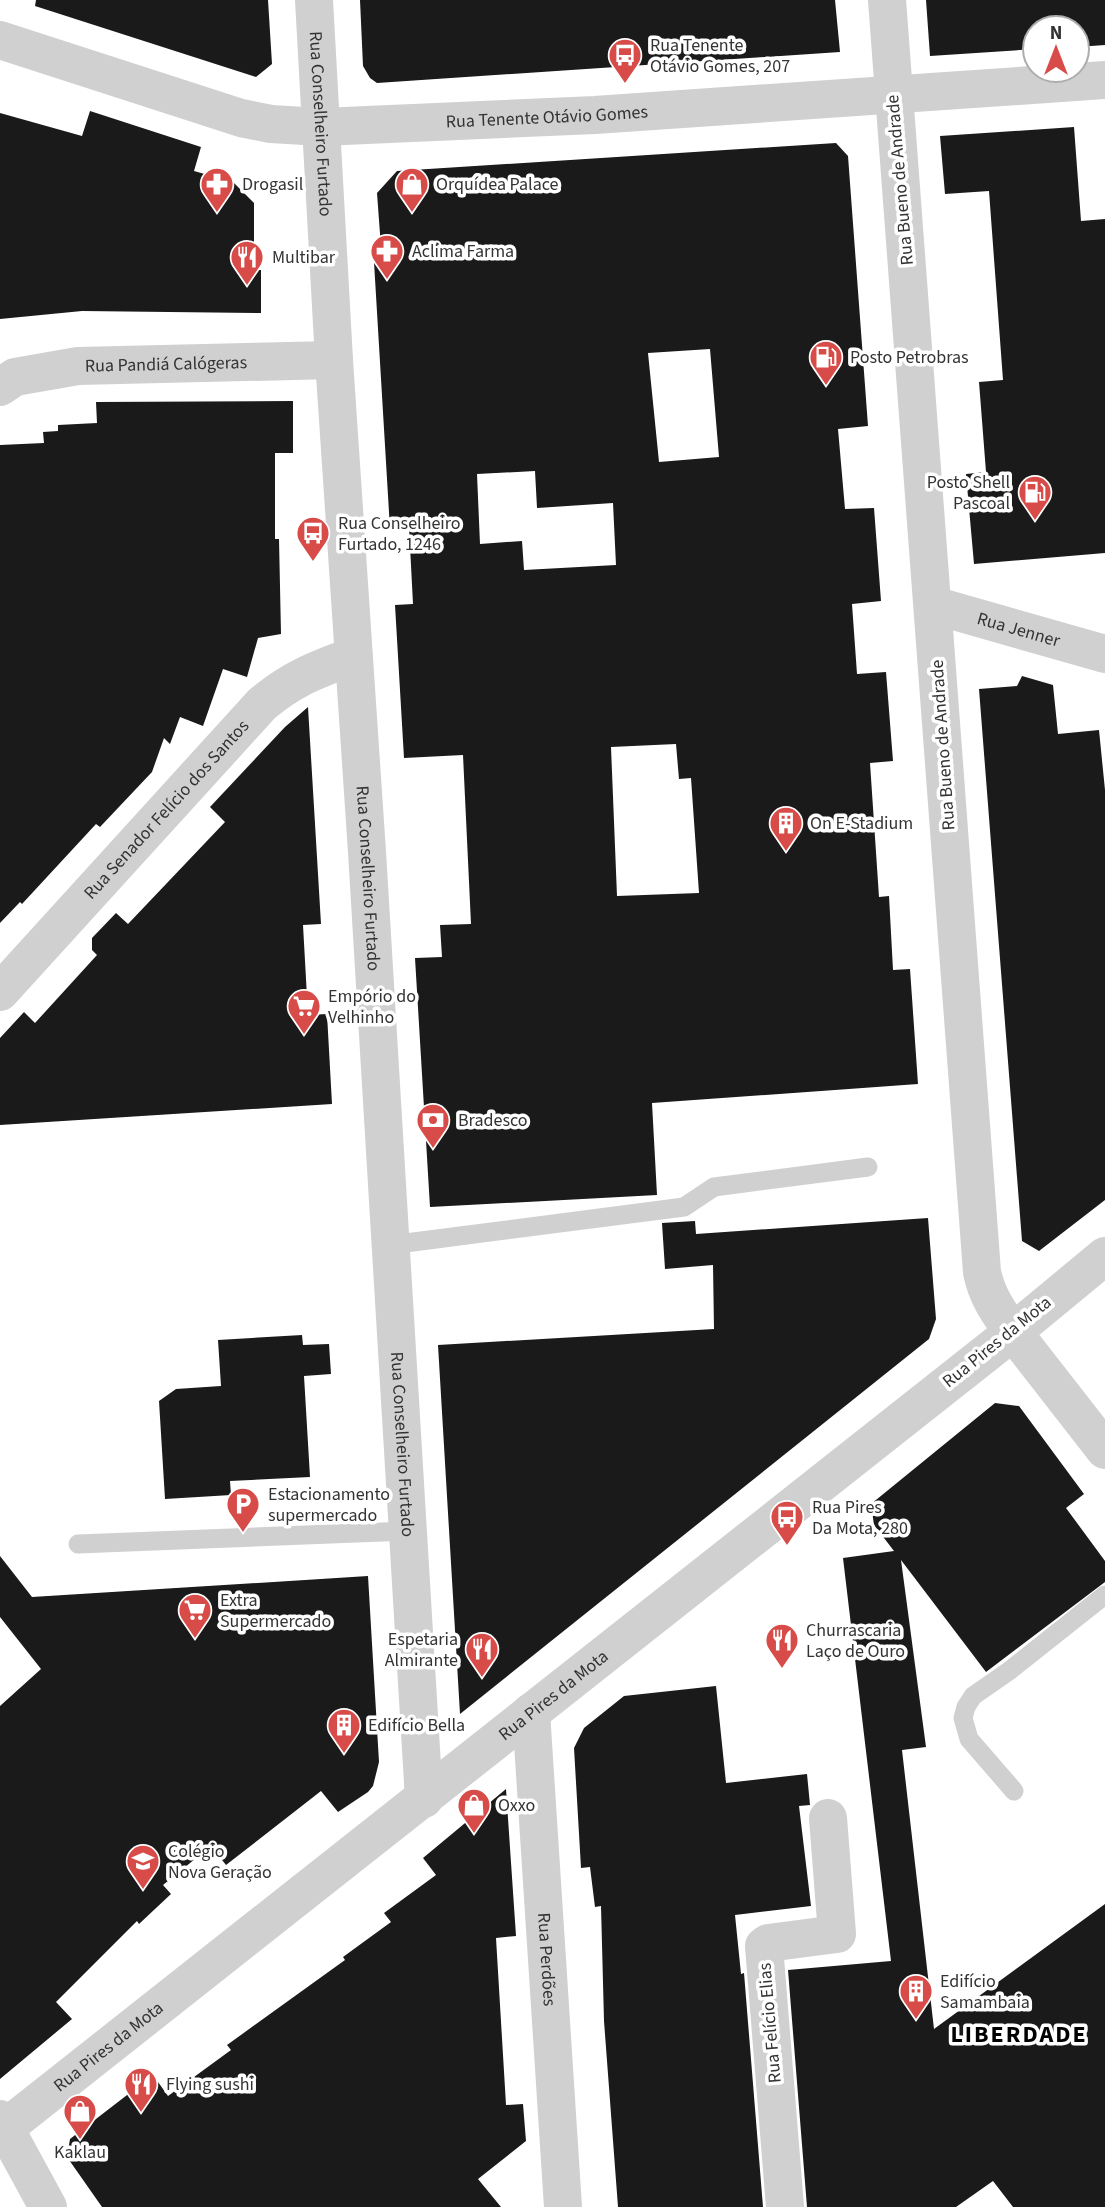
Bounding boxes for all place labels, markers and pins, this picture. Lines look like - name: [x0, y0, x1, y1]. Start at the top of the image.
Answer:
- place label: Rua Tenente Otávio Gomes, 207: [650, 33, 790, 79]
- bus stop icon: Rua Tenente Otávio Gomes, 207: [606, 36, 644, 85]
- pharmacy icon: Drogasil: [198, 165, 236, 214]
- shop icon: Orquídea Palace: [393, 165, 431, 214]
- place label: Drogasil: [242, 172, 303, 197]
- place label: Orquídea Palace: [436, 172, 559, 197]
- pharmacy icon: Aclima Farma: [368, 232, 406, 281]
- restaurant icon: Multibar: [228, 238, 266, 287]
- place label: Aclima Farma: [412, 239, 514, 264]
- place label: Multibar: [272, 245, 336, 270]
- fuel station icon: Posto Petrobras: [807, 338, 845, 387]
- place label: Posto Petrobras: [850, 345, 969, 370]
- place label: Posto Shell Pascoal: [927, 470, 1010, 516]
- fuel station icon: Posto Shell Pascoal: [1016, 473, 1054, 522]
- place label: Rua Conselheiro Furtado, 1246: [338, 511, 461, 557]
- bus stop icon: Rua Conselheiro Furtado, 1246: [294, 514, 332, 563]
- building icon: On E-Stadium: [767, 804, 805, 853]
- place label: On E-Stadium: [810, 811, 913, 836]
- place label: Empório do Velhinho: [328, 984, 416, 1030]
- supermarket icon: Empório do Velhinho: [285, 987, 323, 1036]
- bank icon: Bradesco: [414, 1101, 452, 1150]
- place label: Bradesco: [458, 1108, 528, 1133]
- place label: Estacionamento supermercado: [268, 1482, 390, 1528]
- parking icon: Estacionamento supermercado: [224, 1485, 262, 1534]
- place label: Rua Pires Da Mota, 280: [812, 1495, 908, 1541]
- bus stop icon: Rua Pires Da Mota, 280: [768, 1498, 806, 1547]
- place label: Extra Supermercado: [220, 1588, 331, 1634]
- supermarket icon: Extra Supermercado: [176, 1591, 214, 1640]
- place label: Churrascaria Laço de Ouro: [806, 1618, 905, 1664]
- restaurant icon: Churrascaria Laço de Ouro: [763, 1621, 801, 1670]
- place label: Espetaria Almirante: [385, 1627, 458, 1673]
- restaurant icon: Espetaria Almirante: [463, 1630, 501, 1679]
- building icon: Edifício Bella: [325, 1706, 363, 1755]
- place label: Edifício Bella: [368, 1713, 465, 1738]
- shop icon: Oxxo: [455, 1786, 493, 1835]
- place label: Oxxo: [498, 1793, 535, 1818]
- place label: Colégio Nova Geração: [168, 1839, 272, 1885]
- school or university icon: Colégio Nova Geração: [124, 1842, 162, 1891]
- place label: Edifício Samambaia: [940, 1969, 1030, 2015]
- building icon: Edifício Samambaia: [897, 1972, 935, 2021]
- restaurant icon: Flying sushi: [122, 2065, 160, 2114]
- place label: Flying sushi: [166, 2072, 254, 2097]
- shop icon: Kaklau: [61, 2092, 99, 2141]
- place label: Kaklau: [54, 2140, 106, 2165]

